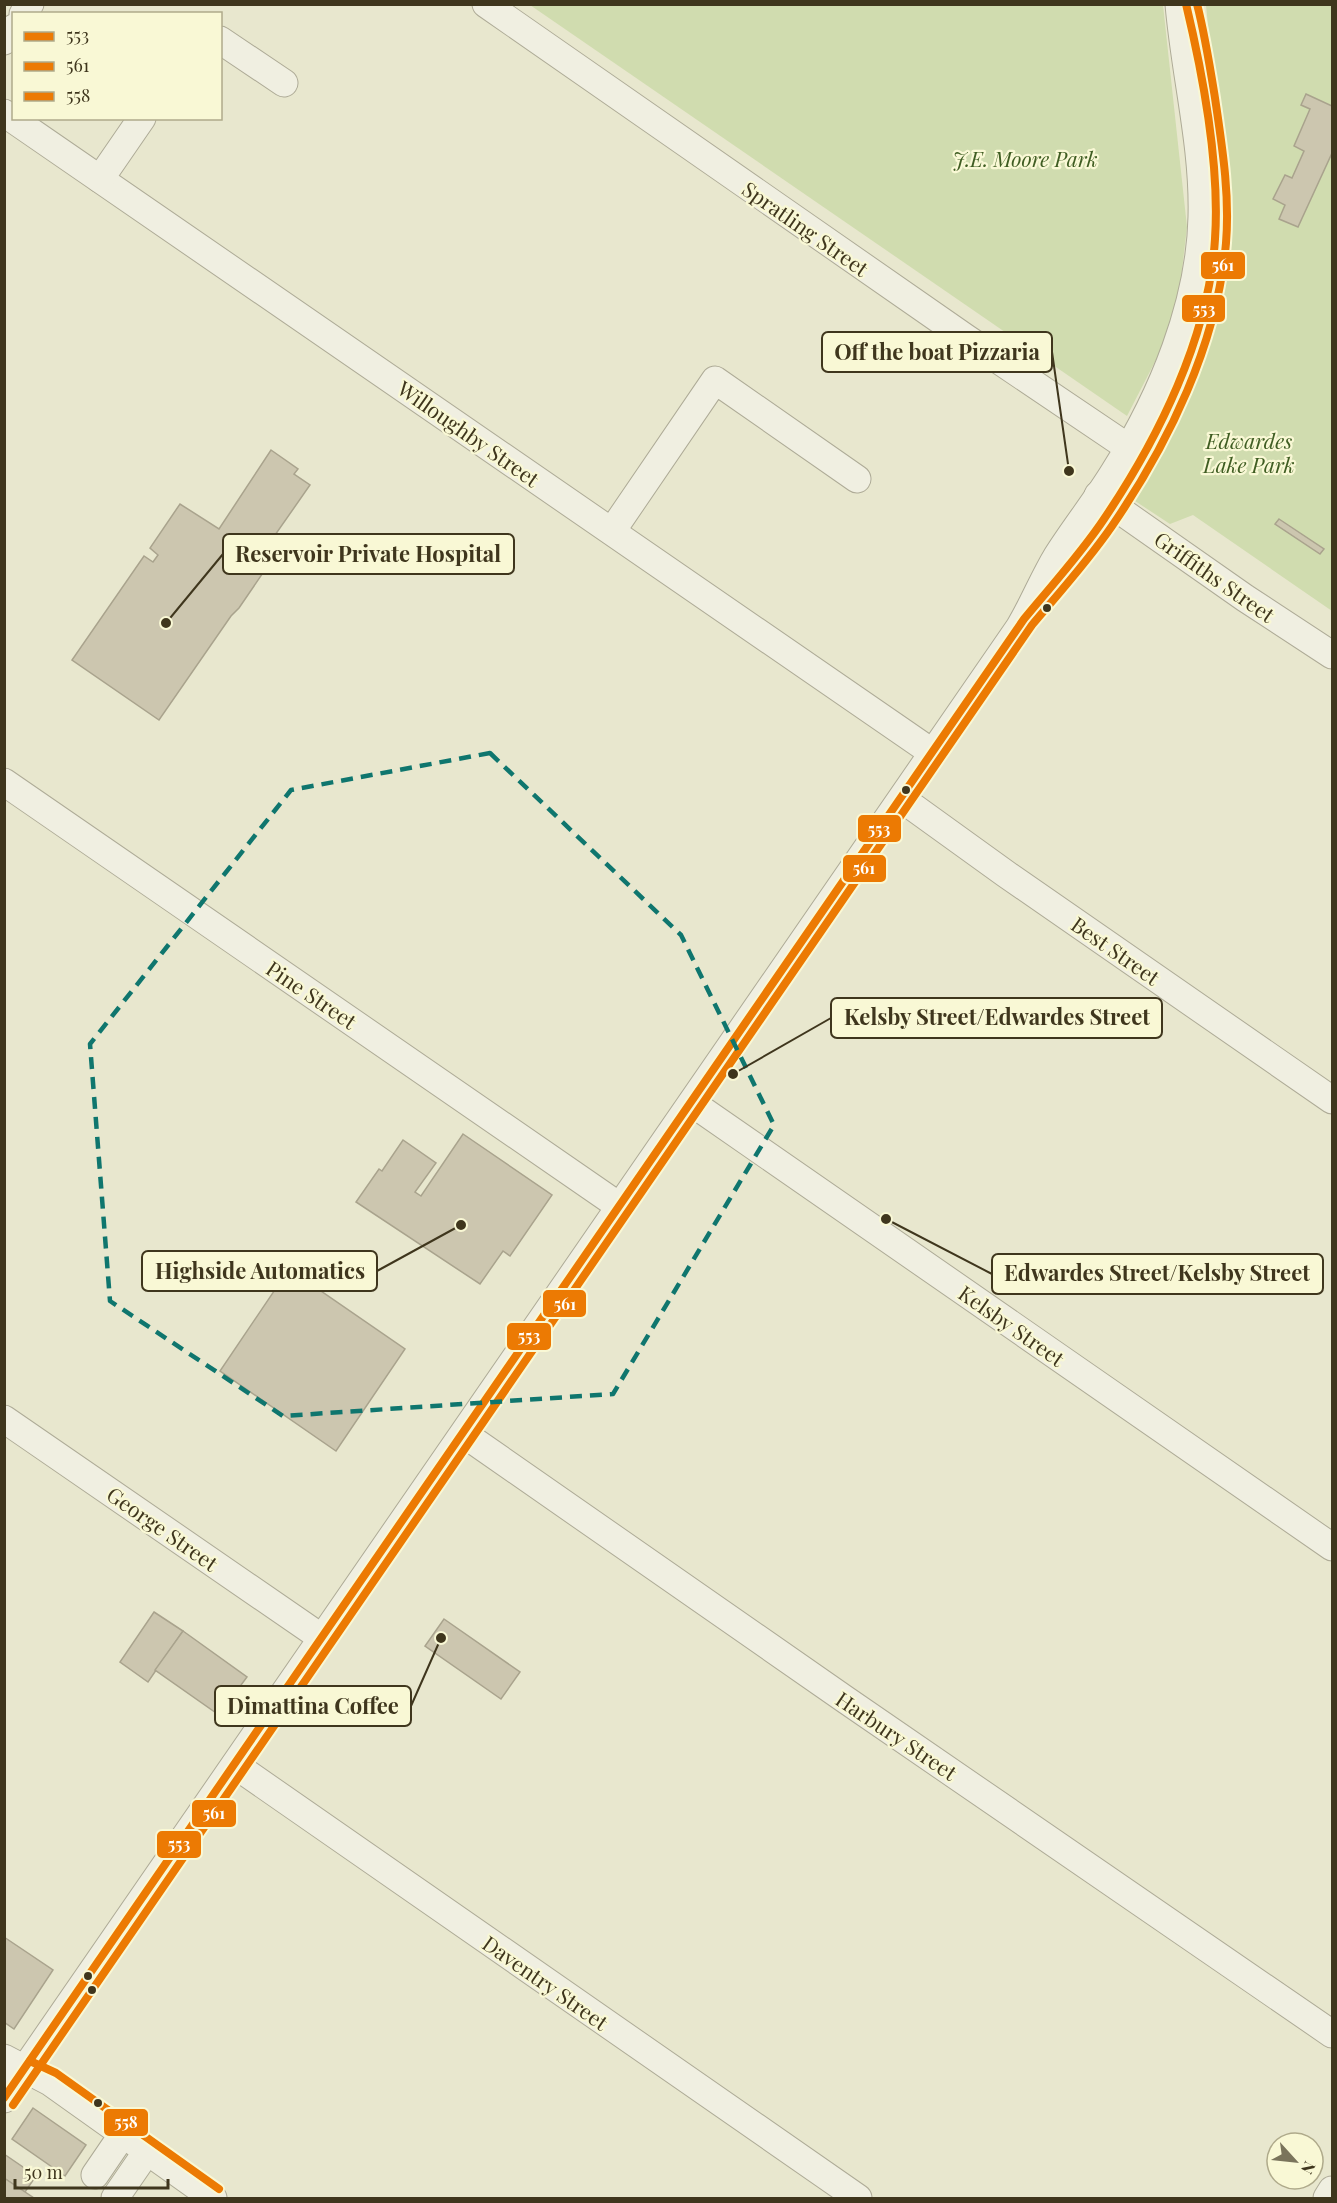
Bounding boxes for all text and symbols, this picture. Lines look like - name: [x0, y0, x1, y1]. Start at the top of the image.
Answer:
- legend: [12, 12, 222, 120]
- text: 553: [66, 23, 89, 47]
- text: 561: [66, 53, 90, 77]
- text: 558: [66, 83, 90, 107]
- park label: J.E. Moore Park: [952, 144, 1098, 172]
- street label: Spratling Street: [737, 174, 875, 282]
- line badge: 561: [1200, 251, 1246, 280]
- text: 561: [1212, 254, 1234, 275]
- line badge: 553: [1181, 294, 1226, 323]
- text: 553: [1193, 298, 1215, 319]
- callout: Off the boat Pizzaria: [822, 332, 1052, 372]
- text: Off the boat Pizzaria: [834, 336, 1040, 366]
- street label: Willoughby Street: [392, 373, 546, 493]
- park label: Edwardes Lake Park: [1202, 426, 1295, 478]
- street label: Griffiths Street: [1149, 524, 1281, 628]
- callout: Reservoir Private Hospital: [223, 534, 514, 574]
- text: Reservoir Private Hospital: [235, 538, 501, 568]
- unlabelled marker: [1041, 602, 1053, 614]
- unlabelled marker: [900, 784, 912, 796]
- line badge: 553: [857, 814, 902, 843]
- text: 553: [868, 818, 890, 839]
- line badge: 561: [842, 854, 887, 883]
- text: 561: [853, 857, 875, 878]
- street label: Best Street: [1066, 909, 1166, 991]
- street label: Pine Street: [261, 954, 363, 1035]
- callout: Kelsby Street/Edwardes Street: [831, 998, 1162, 1038]
- text: Kelsby Street/Edwardes Street: [844, 1001, 1150, 1031]
- callout: Highside Automatics: [142, 1251, 377, 1291]
- callout: Edwardes Street/Kelsby Street: [992, 1254, 1323, 1294]
- text: Highside Automatics: [155, 1255, 365, 1285]
- text: Edwardes Street/Kelsby Street: [1004, 1257, 1310, 1287]
- street label: Kelsby Street: [954, 1278, 1071, 1372]
- line badge: 561: [542, 1289, 587, 1318]
- text: 561: [554, 1293, 576, 1314]
- line badge: 553: [506, 1322, 552, 1351]
- text: 553: [518, 1325, 540, 1346]
- street label: George Street: [102, 1479, 224, 1577]
- street label: Harbury Street: [831, 1684, 963, 1786]
- callout: Dimattina Coffee: [215, 1686, 411, 1726]
- text: Dimattina Coffee: [227, 1690, 399, 1720]
- line badge: 561: [191, 1799, 237, 1828]
- text: 561: [203, 1802, 225, 1823]
- line badge: 553: [156, 1830, 202, 1859]
- text: 553: [168, 1833, 190, 1854]
- street label: Daventry Street: [478, 1928, 615, 2036]
- unlabelled marker: [82, 1970, 94, 1982]
- unlabelled marker: [86, 1984, 98, 1996]
- unlabelled marker: [92, 2097, 104, 2109]
- line badge: 558: [103, 2108, 149, 2137]
- text: 558: [114, 2111, 138, 2132]
- north arrow: [1265, 2131, 1325, 2191]
- scale bar: [15, 2152, 168, 2190]
- text: N: [1297, 2158, 1321, 2178]
- text: 50 m: [24, 2160, 63, 2184]

